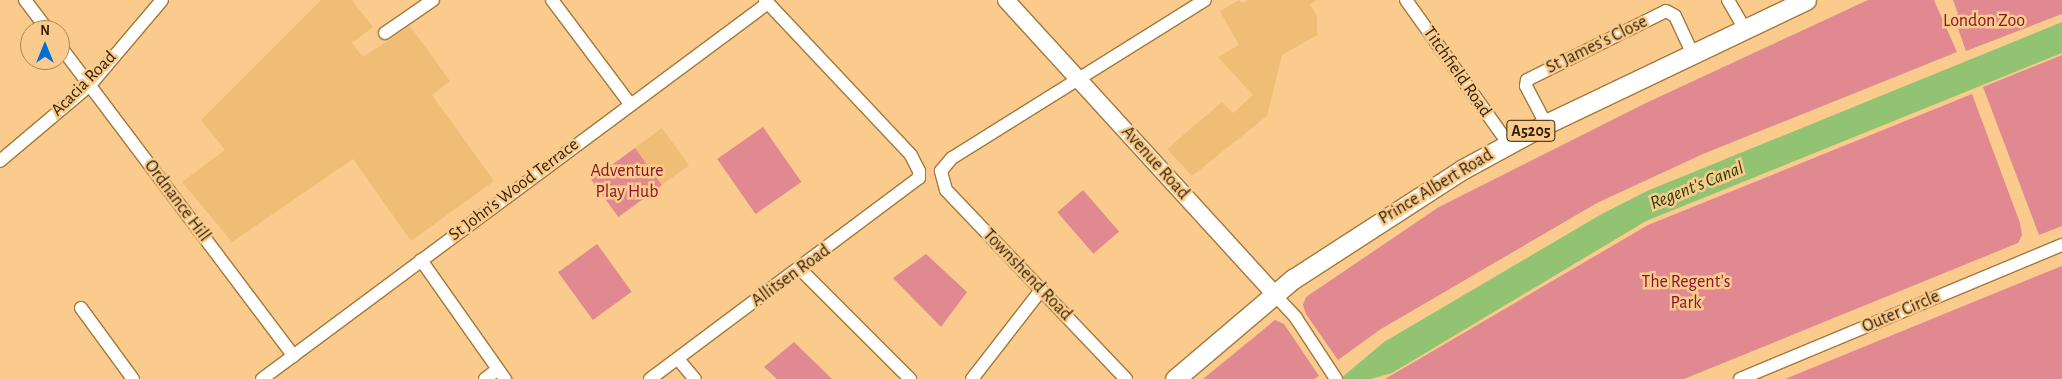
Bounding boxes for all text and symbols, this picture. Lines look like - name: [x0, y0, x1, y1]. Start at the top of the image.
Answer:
- park label: London Zoo: [1943, 10, 2025, 32]
- street label: St James's Close: [1543, 11, 1651, 79]
- north arrow: [20, 20, 70, 70]
- street label: Titchfield Road: [1418, 23, 1496, 121]
- text: N: [40, 24, 50, 38]
- street label: Acacia Road: [47, 47, 121, 121]
- road number: A5205: [1506, 118, 1556, 144]
- street label: Avenue Road: [1116, 122, 1194, 204]
- street label: St John's Wood Terrace: [445, 134, 583, 246]
- street label: Prince Albert Road: [1375, 144, 1497, 230]
- street label: Ordnance Hill: [139, 156, 215, 246]
- water label: Regent's Canal: [1647, 157, 1747, 215]
- park label: Adventure Play Hub: [590, 161, 664, 203]
- street label: Townshend Road: [978, 225, 1076, 325]
- street label: Allitsen Road: [747, 240, 835, 312]
- park label: The Regent's Park: [1642, 272, 1730, 314]
- street label: Outer Circle: [1859, 286, 1943, 338]

